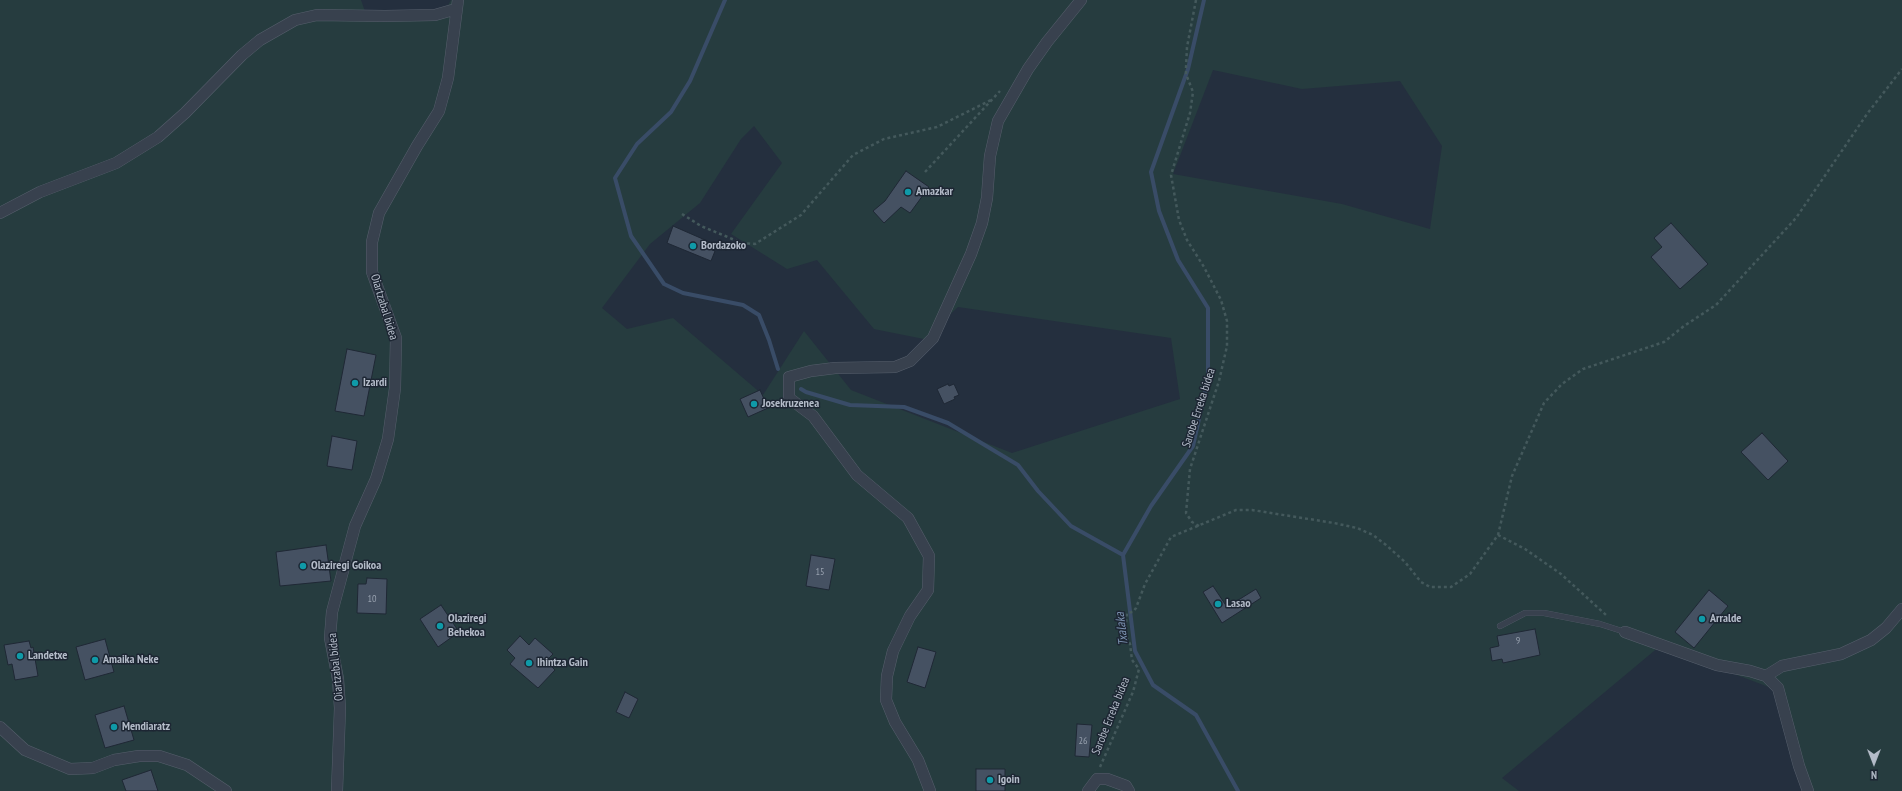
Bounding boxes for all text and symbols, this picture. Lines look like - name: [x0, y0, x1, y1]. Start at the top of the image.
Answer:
- place label: Amazkar: [916, 185, 953, 199]
- marker: Amazkar: [903, 187, 913, 197]
- place label: Bordazoko: [701, 239, 746, 253]
- marker: Bordazoko: [688, 241, 698, 251]
- street label: Oiartzabal bidea: [367, 272, 401, 342]
- street label: Sarobe Erreka bidea: [1179, 367, 1219, 449]
- place label: Izardi: [363, 376, 387, 390]
- marker: Izardi: [350, 378, 360, 388]
- place label: Josekruzenea: [762, 397, 819, 411]
- marker: Josekruzenea: [749, 399, 759, 409]
- place label: Olaziregi Goikoa: [311, 559, 381, 573]
- marker: Olaziregi Goikoa: [298, 561, 308, 571]
- house number: 15: [816, 566, 824, 578]
- house number: 10: [368, 593, 376, 605]
- place label: Lasao: [1226, 597, 1251, 611]
- marker: Lasao: [1213, 599, 1223, 609]
- water label: Txalaka: [1112, 611, 1132, 647]
- place label: Olaziregi Behekoa: [448, 612, 486, 640]
- place label: Arralde: [1710, 612, 1741, 626]
- marker: Arralde: [1697, 614, 1707, 624]
- marker: Olaziregi Behekoa: [435, 621, 445, 631]
- street label: Oiartzabal bidea: [325, 632, 347, 702]
- house number: 9: [1516, 635, 1520, 647]
- place label: Landetxe: [28, 649, 68, 663]
- marker: Landetxe: [15, 651, 25, 661]
- place label: Amaika Neke: [103, 653, 159, 667]
- marker: Amaika Neke: [90, 655, 100, 665]
- place label: Ihintza Gain: [537, 656, 588, 670]
- marker: Ihintza Gain: [524, 658, 534, 668]
- street label: Sarobe Erreka bidea: [1089, 675, 1133, 757]
- place label: Mendiaratz: [122, 720, 170, 734]
- marker: Mendiaratz: [109, 722, 119, 732]
- house number: 26: [1079, 735, 1087, 747]
- north arrow: [1854, 743, 1894, 783]
- text: N: [1871, 768, 1877, 782]
- place label: Igoin: [998, 773, 1020, 787]
- marker: Igoin: [985, 775, 995, 785]

